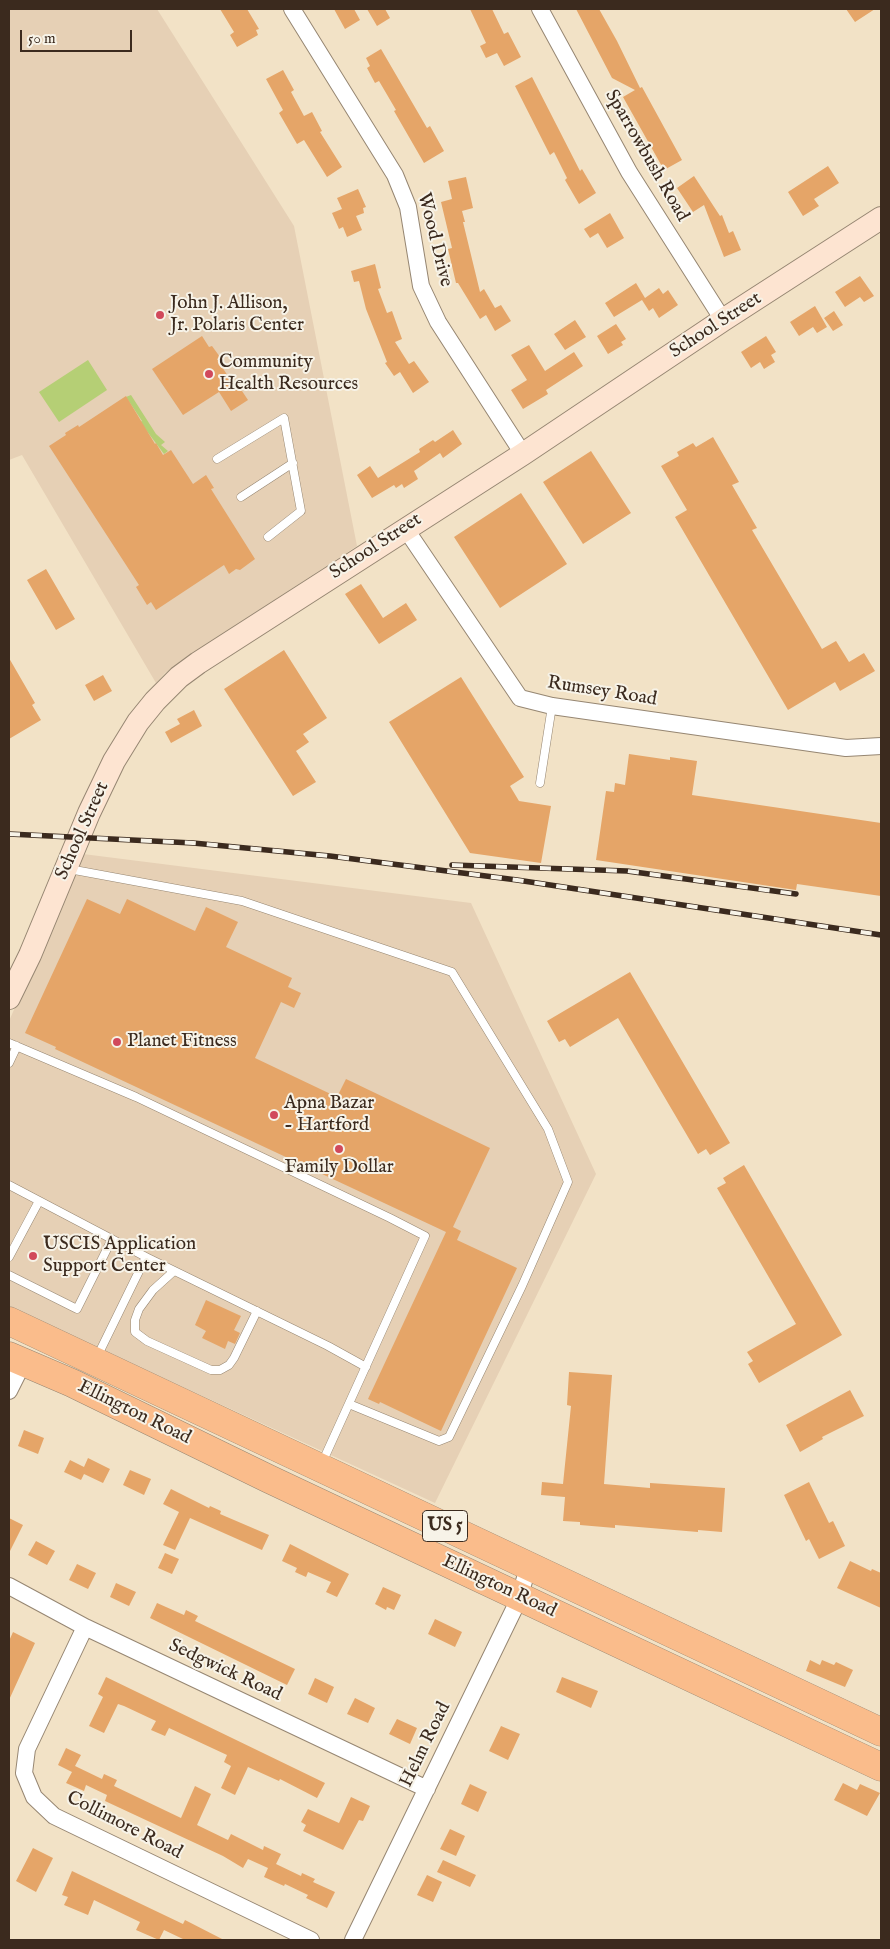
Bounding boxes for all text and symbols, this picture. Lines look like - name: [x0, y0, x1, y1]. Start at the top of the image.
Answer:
- scale bar: [22, 20, 135, 52]
- text: 50 m: [28, 29, 56, 48]
- street label: Sparrowbush Road: [599, 86, 693, 226]
- street label: Wood Drive: [411, 191, 457, 289]
- street label: School Street: [666, 288, 766, 364]
- place label: John J. Allison, Jr. Polaris Center: [170, 293, 304, 337]
- marker: John J. Allison, Jr. Polaris Center: [154, 309, 166, 321]
- place label: Community Health Resources: [219, 352, 358, 396]
- marker: Community Health Resources: [203, 368, 215, 380]
- street label: School Street: [326, 509, 426, 585]
- street label: Rumsey Road: [546, 672, 658, 712]
- street label: School Street: [51, 778, 115, 884]
- place label: Planet Fitness: [127, 1031, 237, 1053]
- marker: Planet Fitness: [111, 1036, 123, 1048]
- place label: Apna Bazar - Hartford: [284, 1093, 374, 1137]
- marker: Apna Bazar - Hartford: [268, 1109, 280, 1121]
- marker: Family Dollar: [333, 1143, 345, 1155]
- place label: Family Dollar: [284, 1157, 394, 1179]
- place label: USCIS Application Support Center: [43, 1234, 196, 1278]
- marker: USCIS Application Support Center: [27, 1250, 39, 1262]
- street label: Ellington Road: [74, 1376, 194, 1450]
- road number: US 5: [422, 1510, 468, 1542]
- street label: Ellington Road: [438, 1551, 560, 1623]
- street label: Sedgwick Road: [165, 1635, 285, 1707]
- street label: Helm Road: [396, 1699, 456, 1791]
- street label: Collimore Road: [62, 1787, 186, 1865]

